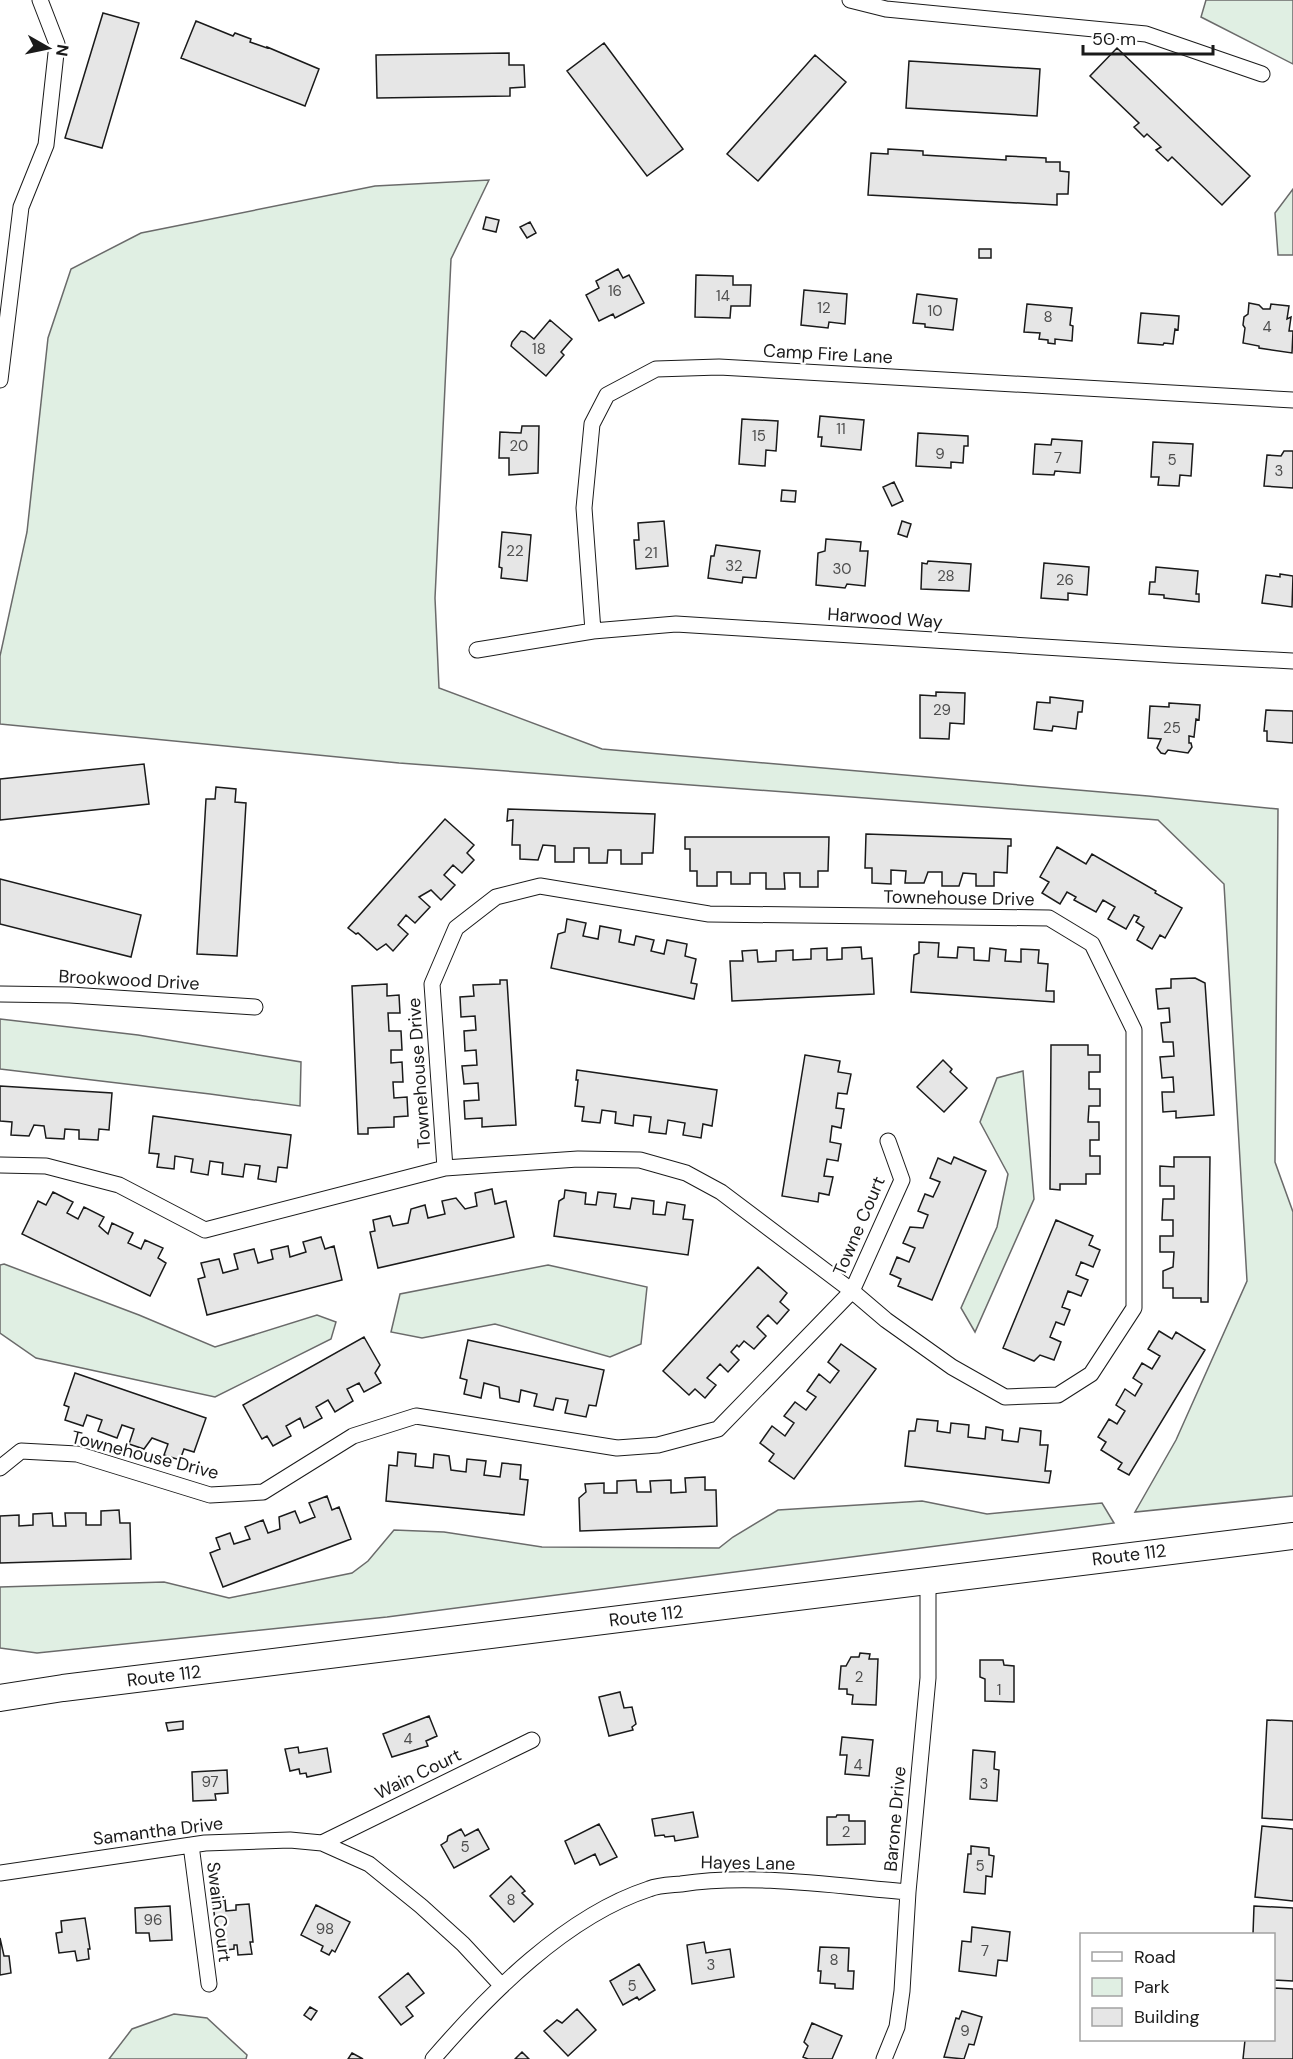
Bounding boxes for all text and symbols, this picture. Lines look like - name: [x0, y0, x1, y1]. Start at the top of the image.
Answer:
- north arrow: [18, 18, 78, 78]
- scale bar: [1083, 18, 1214, 56]
- text: 50 m: [1092, 27, 1136, 51]
- text: N: [51, 43, 74, 58]
- house number: 16: [608, 281, 622, 301]
- house number: 14: [716, 286, 730, 306]
- house number: 12: [817, 298, 831, 318]
- house number: 10: [928, 301, 942, 321]
- house number: 8: [1043, 307, 1053, 327]
- house number: 4: [1262, 317, 1272, 337]
- house number: 18: [532, 339, 546, 359]
- street label: Camp Fire Lane: [763, 339, 893, 369]
- house number: 11: [836, 419, 846, 439]
- house number: 15: [752, 426, 766, 446]
- house number: 20: [510, 436, 528, 456]
- house number: 9: [935, 444, 945, 464]
- house number: 7: [1054, 448, 1062, 468]
- house number: 5: [1167, 450, 1177, 470]
- house number: 3: [1275, 461, 1283, 481]
- house number: 22: [506, 541, 524, 561]
- house number: 21: [644, 543, 658, 563]
- house number: 32: [725, 556, 743, 576]
- house number: 30: [832, 559, 852, 579]
- house number: 28: [937, 566, 955, 586]
- house number: 26: [1056, 570, 1074, 590]
- street label: Harwood Way: [826, 602, 944, 634]
- house number: 29: [933, 700, 951, 720]
- house number: 25: [1163, 718, 1181, 738]
- street label: Townehouse Drive: [883, 885, 1035, 911]
- street label: Brookwood Drive: [58, 964, 200, 996]
- street label: Townehouse Drive: [402, 997, 436, 1149]
- street label: Towne Court: [827, 1173, 891, 1279]
- street label: Townehouse Drive: [69, 1425, 221, 1485]
- street label: Route 112: [1091, 1539, 1167, 1571]
- street label: Route 112: [608, 1600, 684, 1632]
- street label: Route 112: [126, 1660, 202, 1692]
- house number: 2: [855, 1667, 863, 1687]
- house number: 1: [997, 1680, 1001, 1700]
- house number: 4: [403, 1729, 413, 1749]
- street label: Wain Court: [371, 1743, 465, 1805]
- house number: 4: [853, 1755, 863, 1775]
- street label: Barone Drive: [878, 1765, 912, 1873]
- house number: 97: [201, 1772, 219, 1792]
- house number: 3: [980, 1774, 988, 1794]
- street label: Samantha Drive: [92, 1811, 224, 1851]
- house number: 2: [842, 1822, 850, 1842]
- house number: 5: [460, 1837, 470, 1857]
- street label: Hayes Lane: [700, 1850, 796, 1876]
- house number: 5: [975, 1856, 985, 1876]
- street label: Swain Court: [201, 1861, 237, 1963]
- house number: 8: [506, 1890, 516, 1910]
- house number: 96: [144, 1910, 162, 1930]
- house number: 98: [316, 1919, 334, 1939]
- legend: [1080, 1933, 1275, 2041]
- house number: 7: [981, 1941, 989, 1961]
- text: Road: [1134, 1945, 1176, 1969]
- house number: 8: [829, 1950, 839, 1970]
- house number: 3: [707, 1955, 715, 1975]
- text: Park: [1134, 1975, 1170, 1999]
- house number: 5: [627, 1976, 637, 1996]
- text: Building: [1134, 2005, 1199, 2029]
- house number: 9: [960, 2021, 970, 2041]

